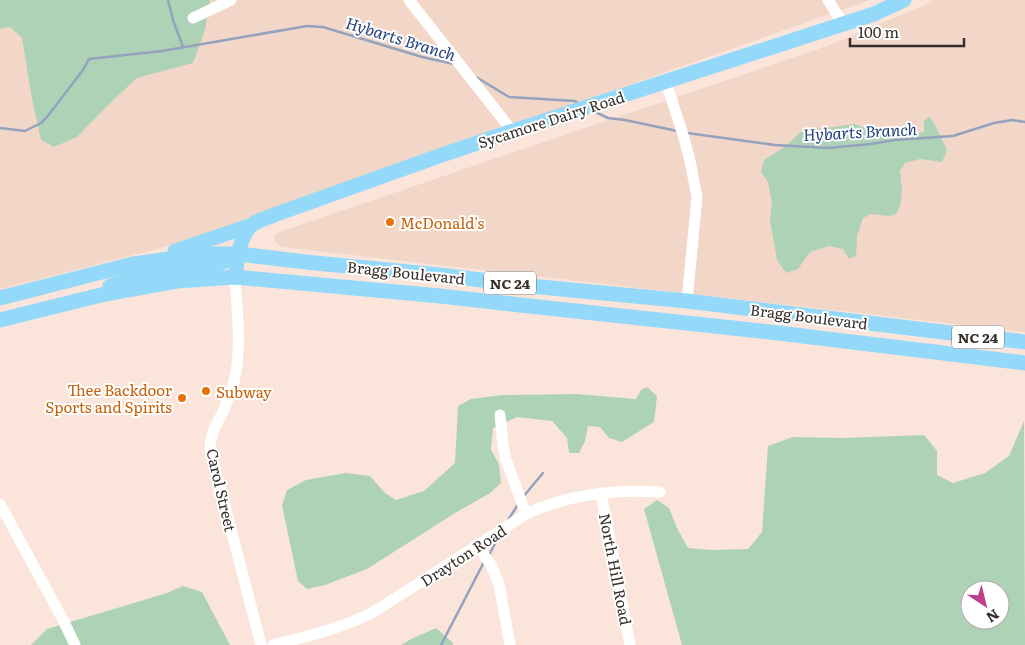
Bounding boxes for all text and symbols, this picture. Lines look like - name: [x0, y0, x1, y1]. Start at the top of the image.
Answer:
- water label: Hybarts Branch: [343, 10, 459, 66]
- scale bar: [850, 15, 964, 47]
- text: 100 m: [858, 20, 899, 43]
- street label: Sycamore Dairy Road: [475, 84, 627, 154]
- water label: Hybarts Branch: [803, 116, 918, 146]
- place label: McDonald's: [400, 211, 484, 234]
- marker: McDonald's: [384, 216, 396, 228]
- street label: Bragg Boulevard: [346, 254, 466, 290]
- road number: NC 24: [484, 272, 536, 294]
- street label: Bragg Boulevard: [749, 297, 869, 335]
- road number: NC 24: [952, 326, 1004, 348]
- place label: Thee Backdoor Sports and Spirits: [45, 378, 172, 418]
- place label: Subway: [216, 380, 272, 403]
- marker: Subway: [200, 385, 212, 397]
- marker: Thee Backdoor Sports and Spirits: [176, 392, 188, 404]
- street label: Carol Street: [201, 446, 243, 534]
- street label: North Hill Road: [594, 511, 638, 627]
- street label: Drayton Road: [415, 519, 511, 591]
- north arrow: [960, 580, 1010, 630]
- text: N: [982, 605, 1004, 628]

